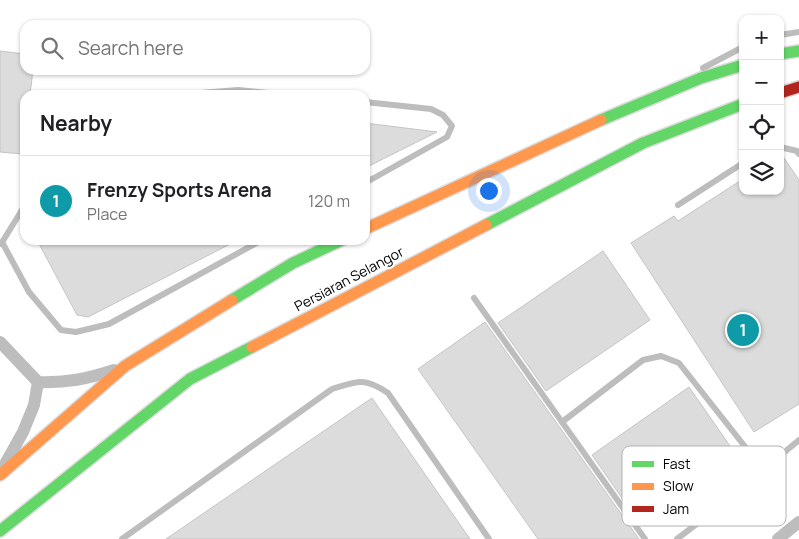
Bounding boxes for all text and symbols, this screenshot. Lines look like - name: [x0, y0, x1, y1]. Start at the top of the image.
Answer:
- map controls: [739, 15, 784, 195]
- button: +: [739, 15, 784, 60]
- search box: [20, 20, 370, 75]
- icon: search: [38, 34, 66, 62]
- text: Search here: [78, 35, 184, 61]
- button: −: [739, 60, 784, 105]
- button: locate: [739, 105, 784, 150]
- text: Nearby: [40, 109, 112, 137]
- button: layers: [739, 150, 784, 195]
- text: Frenzy Sports Arena: [87, 177, 272, 203]
- your location: [476, 178, 502, 204]
- text: 1: [52, 190, 60, 212]
- text: 120 m: [308, 190, 350, 212]
- text: Place: [87, 203, 127, 225]
- street label: Persiaran Selangor: [291, 242, 407, 315]
- pin: 1: [727, 311, 759, 349]
- legend: [622, 446, 786, 526]
- text: Fast: [663, 454, 691, 473]
- text: Slow: [663, 476, 694, 495]
- text: Jam: [663, 499, 689, 518]

